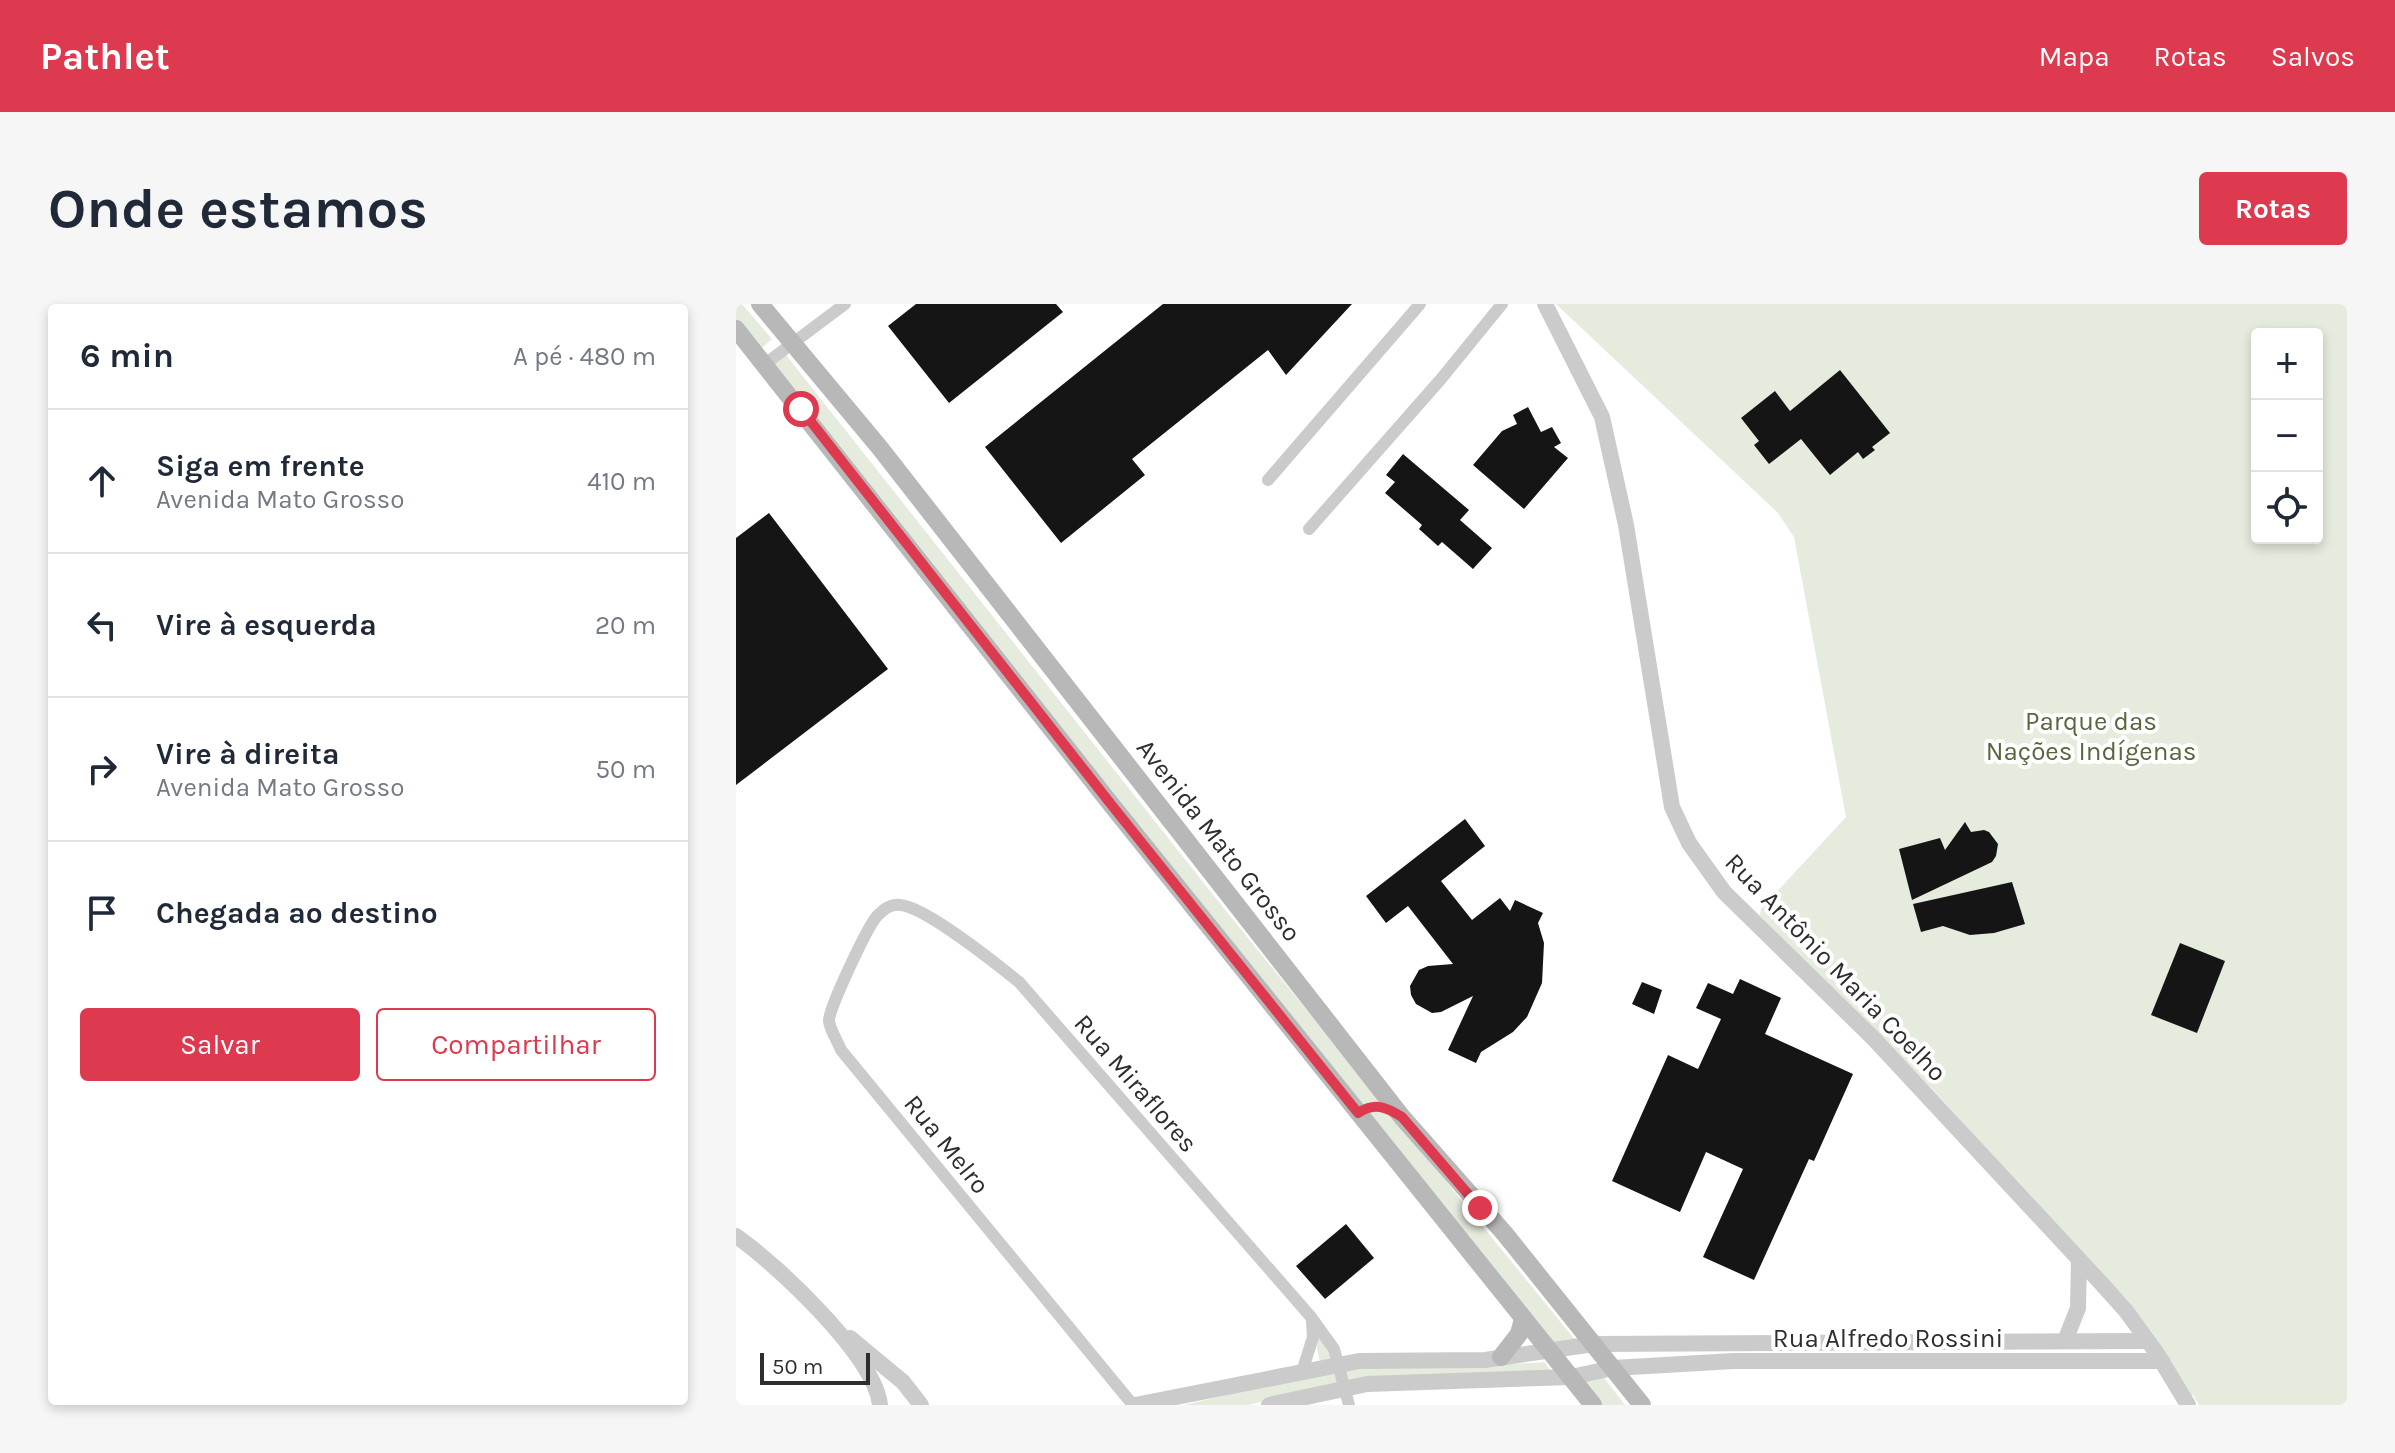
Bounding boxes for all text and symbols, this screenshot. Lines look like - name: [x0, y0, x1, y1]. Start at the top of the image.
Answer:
- text: Pathlet: [40, 34, 170, 79]
- text: Mapa: [2039, 40, 2110, 73]
- text: Rotas: [2154, 40, 2227, 73]
- text: Salvos: [2271, 40, 2355, 73]
- button: Rotas: [2199, 172, 2347, 245]
- text: Onde estamos: [48, 176, 428, 241]
- map controls: [2251, 328, 2323, 544]
- button: +: [2251, 328, 2323, 400]
- text: 6 min: [80, 336, 174, 376]
- text: A pé · 480 m: [513, 341, 656, 372]
- route start: [783, 391, 819, 427]
- button: −: [2251, 400, 2323, 472]
- text: Siga em frente: [156, 448, 365, 484]
- icon: ahead: [80, 459, 124, 503]
- text: 410 m: [587, 466, 656, 497]
- button: locate: [2251, 472, 2323, 544]
- text: Avenida Mato Grosso: [156, 484, 405, 515]
- icon: left: [80, 603, 124, 647]
- text: Vire à esquerda: [156, 607, 377, 643]
- text: 20 m: [595, 610, 656, 641]
- park label: Parque das Nações Indígenas: [1986, 706, 2196, 767]
- street label: Avenida Mato Grosso: [1130, 733, 1307, 948]
- text: Vire à direita: [156, 736, 339, 772]
- icon: right: [80, 747, 124, 791]
- text: 50 m: [595, 754, 656, 785]
- text: Avenida Mato Grosso: [156, 772, 405, 803]
- street label: Rua Antônio Maria Coelho: [1718, 847, 1953, 1088]
- icon: arrive: [80, 891, 124, 935]
- text: Chegada ao destino: [156, 895, 438, 931]
- button: Salvar: [80, 1008, 360, 1081]
- button: Compartilhar: [376, 1008, 656, 1081]
- street label: Rua Miraflores: [1067, 1008, 1204, 1159]
- street label: Rua Melro: [897, 1089, 996, 1200]
- route end: [1462, 1190, 1498, 1226]
- street label: Rua Alfredo Rossini: [1773, 1323, 2003, 1354]
- scale bar: [760, 1349, 870, 1385]
- text: 50 m: [772, 1354, 823, 1380]

